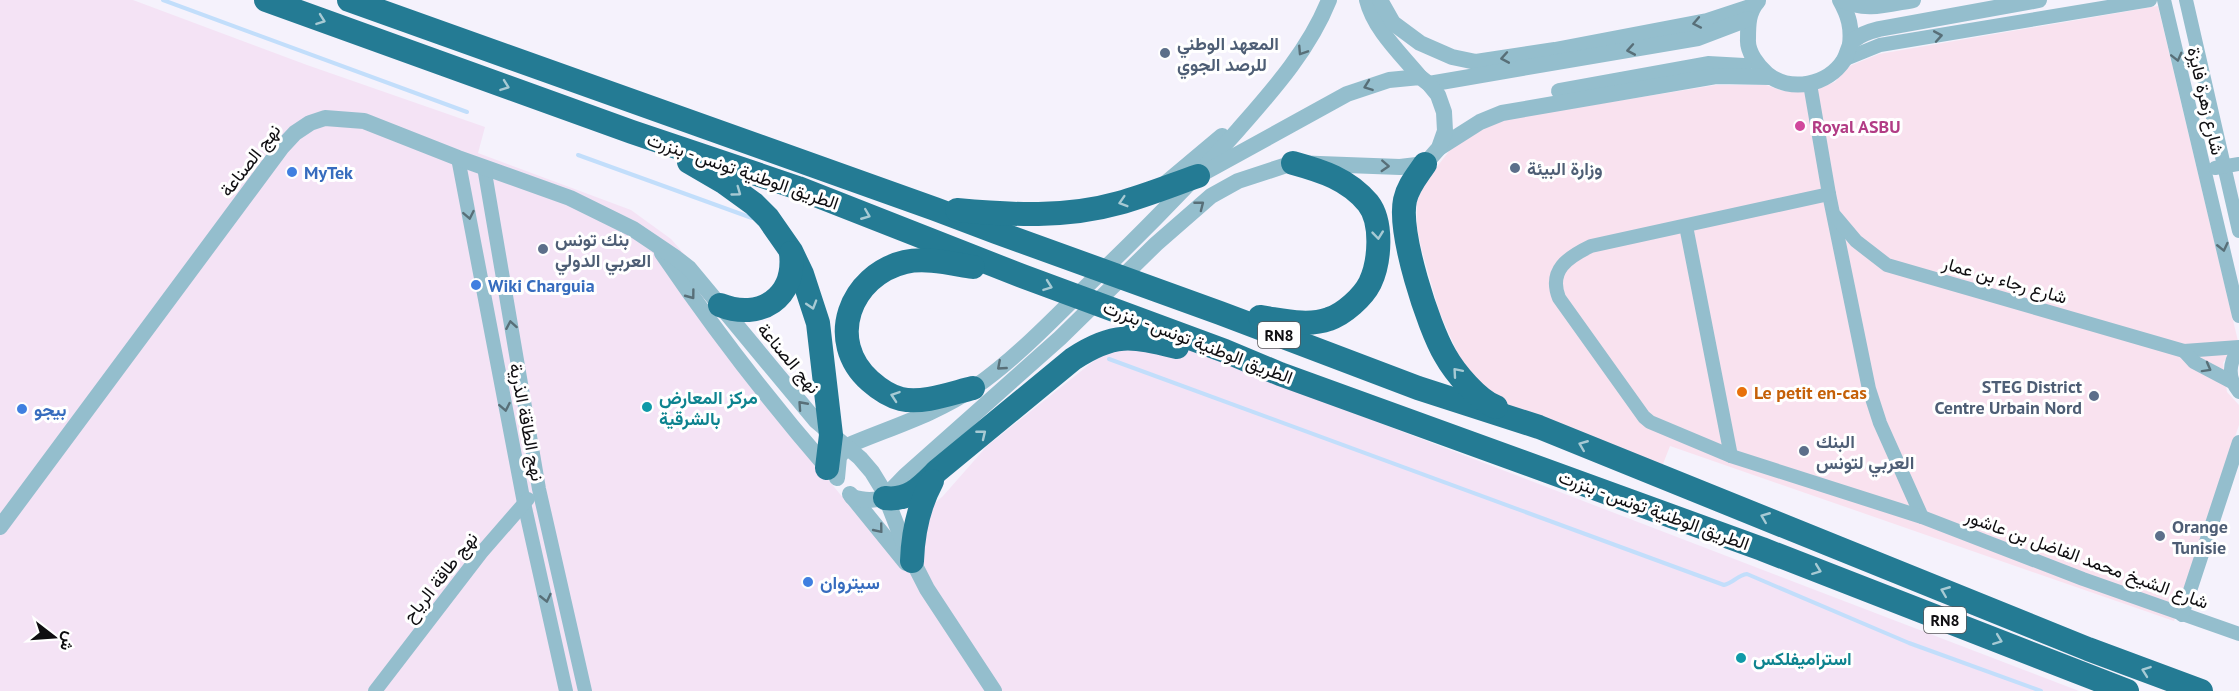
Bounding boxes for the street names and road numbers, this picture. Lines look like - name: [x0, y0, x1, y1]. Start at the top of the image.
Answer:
- street label: شارع زهرة فايزة: [2181, 45, 2230, 157]
- street label: نهج الصناعة: [215, 119, 286, 201]
- street label: الطريق الوطنية تونس - بنزرت: [644, 127, 842, 215]
- street label: شارع رجاء بن عمار: [1939, 251, 2070, 310]
- street label: الطريق الوطنية تونس - بنزرت: [1100, 295, 1296, 389]
- street label: نهج الصناعة: [752, 318, 825, 399]
- road number: RN8: [1258, 322, 1300, 348]
- street label: نهج الطاقة الذرية: [503, 361, 550, 483]
- street label: الطريق الوطنية تونس - بنزرت: [1556, 465, 1752, 555]
- street label: شارع الشيخ محمد الفاضل بن عاشور: [1961, 504, 2212, 615]
- street label: نهج طاقة الرياح: [397, 527, 483, 628]
- road number: RN8: [1924, 607, 1966, 633]

